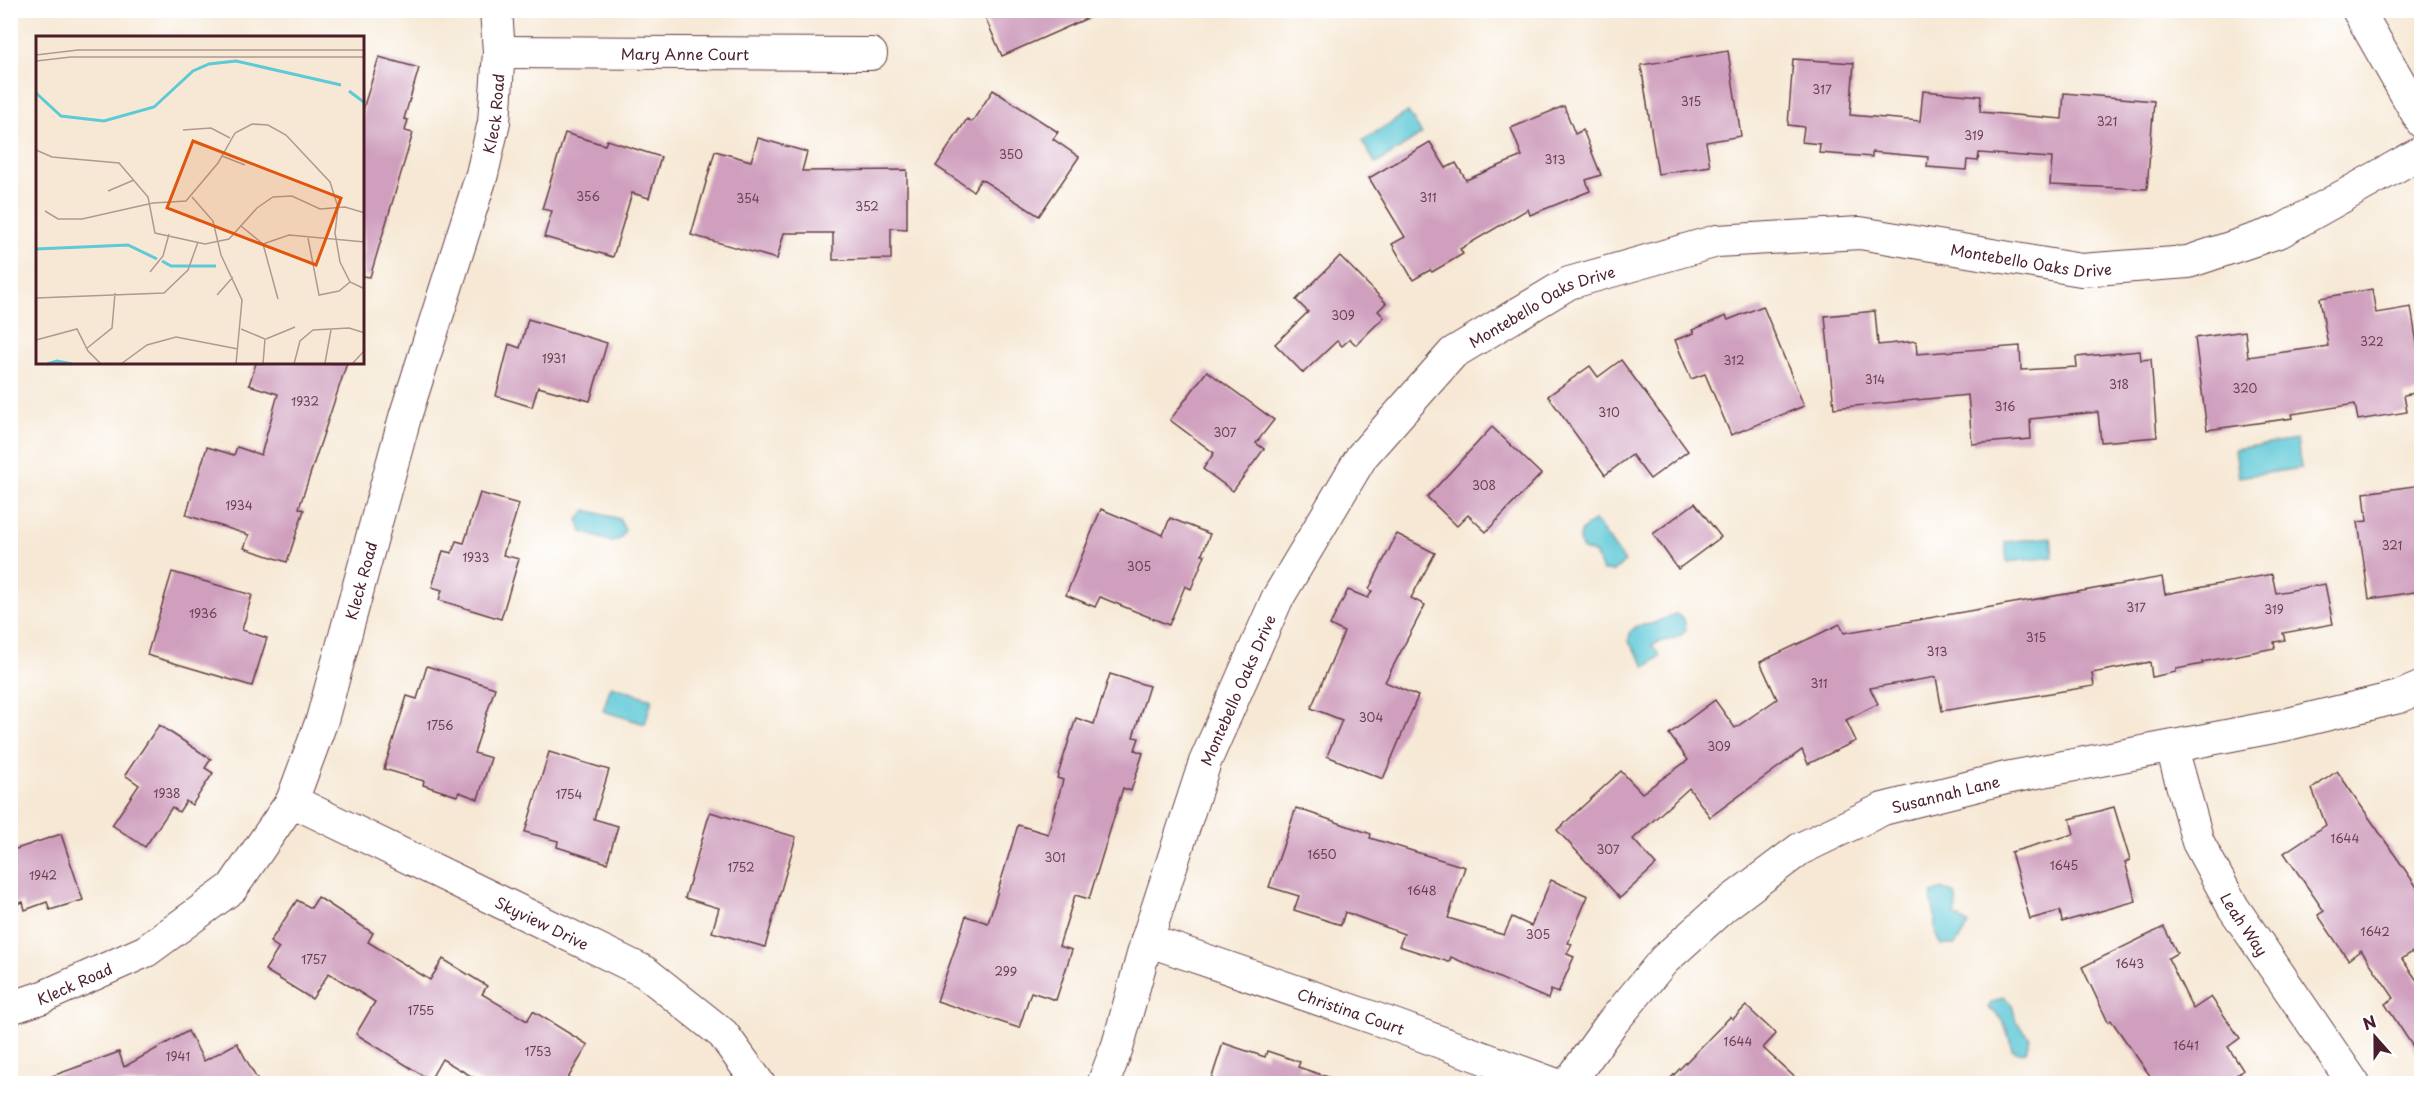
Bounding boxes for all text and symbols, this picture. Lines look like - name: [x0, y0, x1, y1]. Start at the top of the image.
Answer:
- inset map: [36, 36, 364, 364]
- street label: Mary Anne Court: [621, 41, 749, 65]
- street label: Kleck Road: [476, 73, 509, 156]
- house number: 317: [1812, 80, 1832, 98]
- house number: 315: [1681, 92, 1701, 110]
- house number: 321: [2097, 112, 2117, 130]
- house number: 319: [1964, 126, 1984, 144]
- house number: 350: [999, 145, 1023, 163]
- house number: 313: [1545, 150, 1565, 168]
- house number: 356: [576, 187, 600, 205]
- house number: 311: [1419, 188, 1437, 206]
- house number: 354: [736, 189, 760, 207]
- house number: 352: [855, 197, 879, 215]
- street label: Montebello Oaks Drive: [1949, 237, 2113, 282]
- street label: Montebello Oaks Drive: [1464, 259, 1617, 353]
- house number: 309: [1331, 306, 1355, 324]
- house number: 322: [2360, 332, 2384, 350]
- house number: 1931: [542, 349, 566, 367]
- house number: 312: [1723, 351, 1745, 369]
- house number: 314: [1865, 370, 1885, 388]
- house number: 318: [2109, 375, 2129, 393]
- house number: 320: [2233, 379, 2258, 397]
- house number: 1932: [291, 392, 319, 410]
- house number: 316: [1994, 397, 2016, 415]
- house number: 310: [1598, 403, 1620, 421]
- house number: 307: [1213, 423, 1237, 441]
- house number: 308: [1472, 476, 1496, 494]
- house number: 1934: [225, 496, 253, 514]
- house number: 321: [2382, 536, 2402, 554]
- street label: Kleck Road: [339, 539, 382, 622]
- house number: 1933: [462, 548, 490, 566]
- house number: 305: [1127, 557, 1151, 575]
- house number: 317: [2126, 598, 2146, 616]
- house number: 319: [2264, 600, 2284, 618]
- house number: 1936: [189, 604, 217, 622]
- street label: Montebello Oaks Drive: [1194, 611, 1280, 769]
- house number: 315: [2026, 628, 2046, 646]
- house number: 313: [1927, 642, 1947, 660]
- house number: 311: [1810, 674, 1828, 692]
- house number: 304: [1359, 708, 1383, 726]
- house number: 1756: [426, 716, 454, 734]
- house number: 309: [1707, 737, 1731, 755]
- street label: Susannah Lane: [1889, 769, 2002, 818]
- house number: 1938: [153, 784, 181, 802]
- house number: 1754: [556, 785, 582, 803]
- house number: 1644: [2331, 829, 2360, 847]
- house number: 307: [1596, 840, 1620, 858]
- house number: 1650: [1307, 845, 1337, 863]
- house number: 301: [1044, 848, 1066, 866]
- house number: 1645: [2050, 856, 2078, 874]
- house number: 1752: [728, 858, 754, 876]
- house number: 1942: [29, 866, 57, 884]
- house number: 1648: [1407, 881, 1437, 899]
- street label: Leah Way: [2216, 888, 2274, 960]
- street label: Skyview Drive: [491, 890, 593, 955]
- house number: 1642: [2360, 922, 2390, 940]
- house number: 305: [1526, 925, 1550, 943]
- house number: 1757: [301, 950, 327, 968]
- house number: 1643: [2116, 954, 2144, 972]
- street label: Kleck Road: [34, 956, 116, 1010]
- house number: 299: [995, 962, 1017, 980]
- street label: Christina Court: [1295, 981, 1408, 1040]
- house number: 1755: [408, 1001, 434, 1019]
- north arrow: [2345, 1007, 2405, 1067]
- text: N: [2359, 1009, 2379, 1036]
- house number: 1644: [1724, 1032, 1753, 1050]
- house number: 1641: [2173, 1036, 2199, 1054]
- house number: 1753: [525, 1042, 551, 1060]
- house number: 1941: [166, 1047, 190, 1065]

